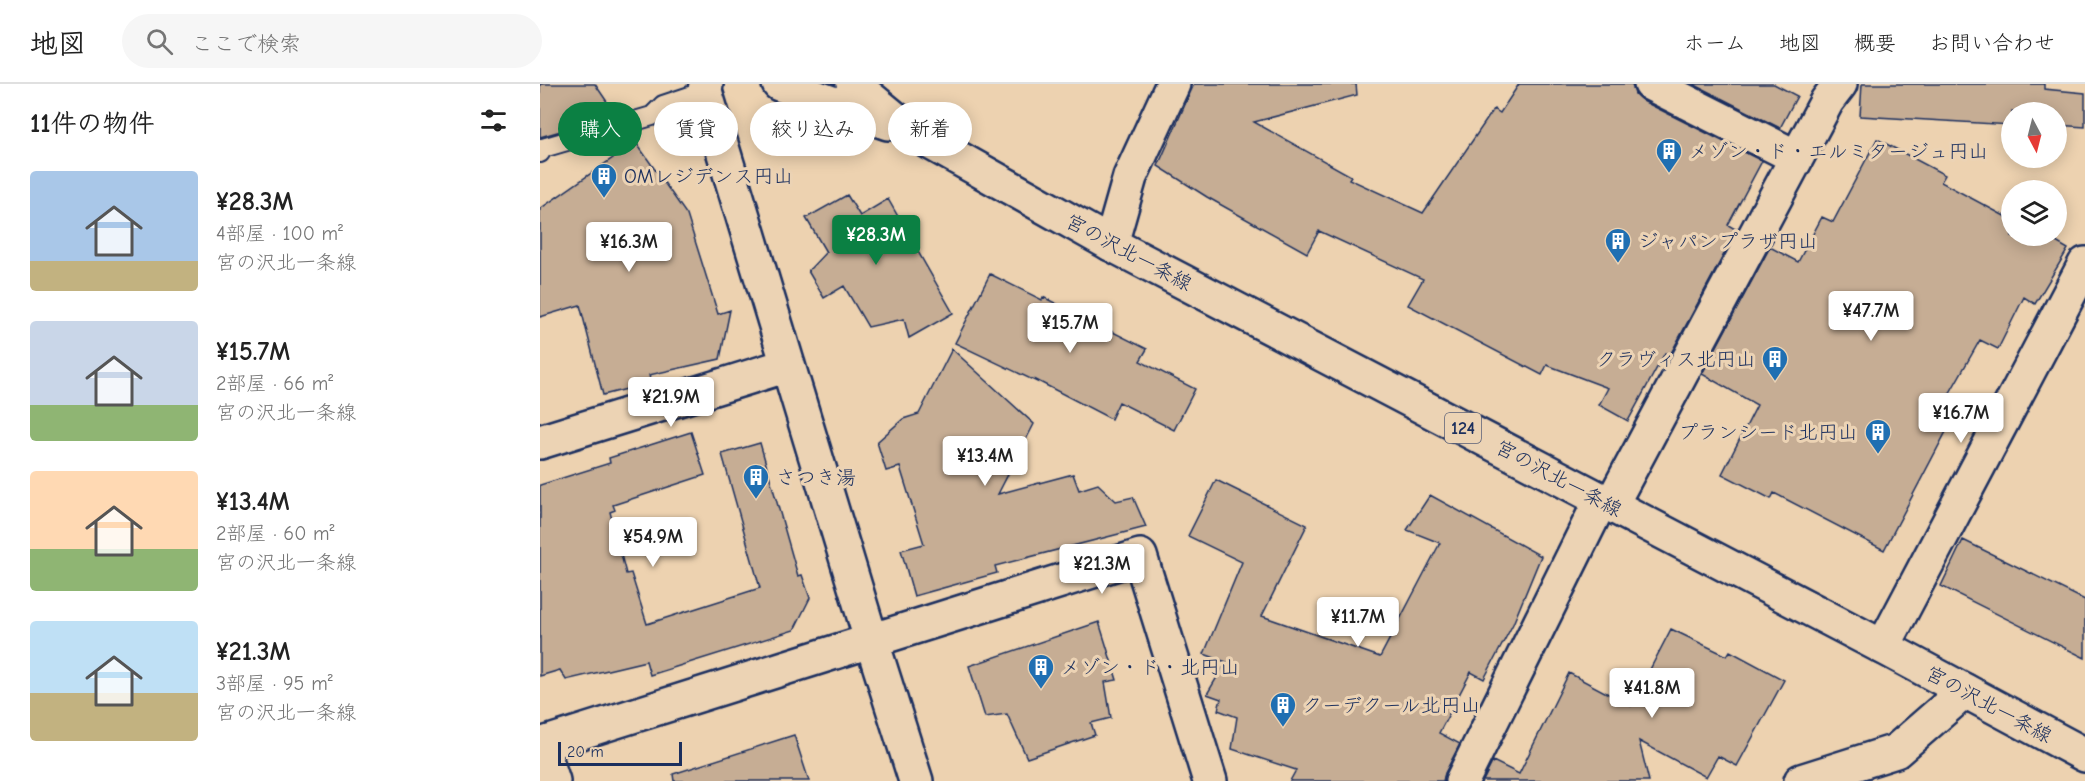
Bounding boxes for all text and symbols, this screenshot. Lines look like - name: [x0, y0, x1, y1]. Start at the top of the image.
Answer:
- search box: [122, 14, 542, 68]
- icon: search: [143, 25, 176, 58]
- text: 地図: [30, 28, 86, 60]
- text: ここで検索: [191, 31, 301, 57]
- text: ホーム: [1684, 31, 1746, 55]
- text: 地図: [1779, 31, 1821, 55]
- text: 概要: [1854, 31, 1896, 55]
- text: お問い合わせ: [1929, 31, 2055, 55]
- chip: 購入: [558, 102, 642, 156]
- chip: 賃貸: [654, 102, 738, 156]
- chip: 絞り込み: [750, 102, 876, 156]
- chip: 新着: [888, 102, 972, 156]
- north arrow: [2001, 102, 2067, 168]
- map controls: [2001, 102, 2067, 246]
- icon: filters: [477, 104, 510, 137]
- text: 11件の物件: [30, 109, 154, 139]
- building icon: メゾン・ド・エルミタージュ円山: [1654, 136, 1684, 174]
- place label: メゾン・ド・エルミタージュ円山: [1688, 140, 1988, 163]
- building icon: OMレジデンス円山: [589, 161, 619, 199]
- place label: OMレジデンス円山: [624, 165, 794, 188]
- button: layers: [2001, 180, 2067, 246]
- text: ¥28.3M: [216, 187, 294, 217]
- icon: home: [78, 195, 150, 267]
- street label: 宮の沢北一条線: [1062, 209, 1196, 295]
- pin: ¥28.3M: [827, 215, 925, 266]
- text: 4部屋 · 100 m²: [216, 222, 343, 245]
- pin: ¥16.3M: [580, 222, 678, 273]
- text: ¥28.3M: [846, 223, 906, 246]
- building icon: ジャパンプラザ円山: [1603, 226, 1633, 264]
- text: ¥16.3M: [600, 230, 658, 253]
- place label: ジャパンプラザ円山: [1638, 230, 1818, 253]
- text: 宮の沢北一条線: [216, 251, 356, 274]
- pin: ¥47.7M: [1822, 291, 1920, 342]
- text: ¥47.7M: [1843, 299, 1899, 322]
- pin: ¥15.7M: [1021, 303, 1119, 354]
- text: ¥15.7M: [1041, 311, 1099, 334]
- text: ¥15.7M: [216, 337, 290, 367]
- building icon: クラヴィス北円山: [1760, 344, 1790, 382]
- icon: home: [78, 345, 150, 417]
- place label: クラヴィス北円山: [1596, 348, 1756, 371]
- text: 2部屋 · 66 m²: [216, 372, 333, 395]
- pin: ¥21.9M: [622, 377, 720, 428]
- text: ¥21.9M: [642, 385, 700, 408]
- pin: ¥16.7M: [1912, 393, 2010, 444]
- text: 宮の沢北一条線: [216, 401, 356, 424]
- text: ¥16.7M: [1933, 401, 1989, 424]
- road number: 124: [1445, 413, 1481, 443]
- building icon: プランシード北円山: [1863, 417, 1893, 455]
- place label: プランシード北円山: [1678, 421, 1858, 444]
- street label: 宮の沢北一条線: [1492, 435, 1626, 521]
- pin: ¥13.4M: [936, 436, 1034, 487]
- text: ¥13.4M: [957, 444, 1013, 467]
- building icon: さつき湯: [741, 462, 771, 500]
- place label: さつき湯: [776, 466, 856, 489]
- text: ¥13.4M: [216, 487, 290, 517]
- icon: home: [78, 495, 150, 567]
- pin: ¥54.9M: [604, 517, 702, 568]
- text: 2部屋 · 60 m²: [216, 522, 335, 545]
- text: ¥54.9M: [623, 525, 683, 548]
- pin: ¥21.3M: [1053, 544, 1151, 595]
- text: 宮の沢北一条線: [216, 551, 356, 574]
- text: ¥21.3M: [1073, 552, 1131, 575]
- pin: ¥11.7M: [1309, 597, 1407, 648]
- text: ¥11.7M: [1331, 605, 1385, 628]
- text: ¥21.3M: [216, 637, 290, 667]
- icon: home: [78, 645, 150, 717]
- building icon: メゾン・ド・北円山: [1026, 652, 1056, 690]
- place label: メゾン・ド・北円山: [1060, 656, 1240, 679]
- street label: 宮の沢北一条線: [1922, 661, 2056, 747]
- pin: ¥41.8M: [1603, 668, 1701, 719]
- text: 3部屋 · 95 m²: [216, 672, 333, 695]
- text: ¥41.8M: [1623, 676, 1681, 699]
- building icon: クーデクール北円山: [1268, 690, 1298, 728]
- place label: クーデクール北円山: [1302, 694, 1481, 717]
- text: 宮の沢北一条線: [216, 701, 356, 724]
- scale bar: [558, 739, 682, 766]
- text: 20 m: [567, 743, 604, 761]

